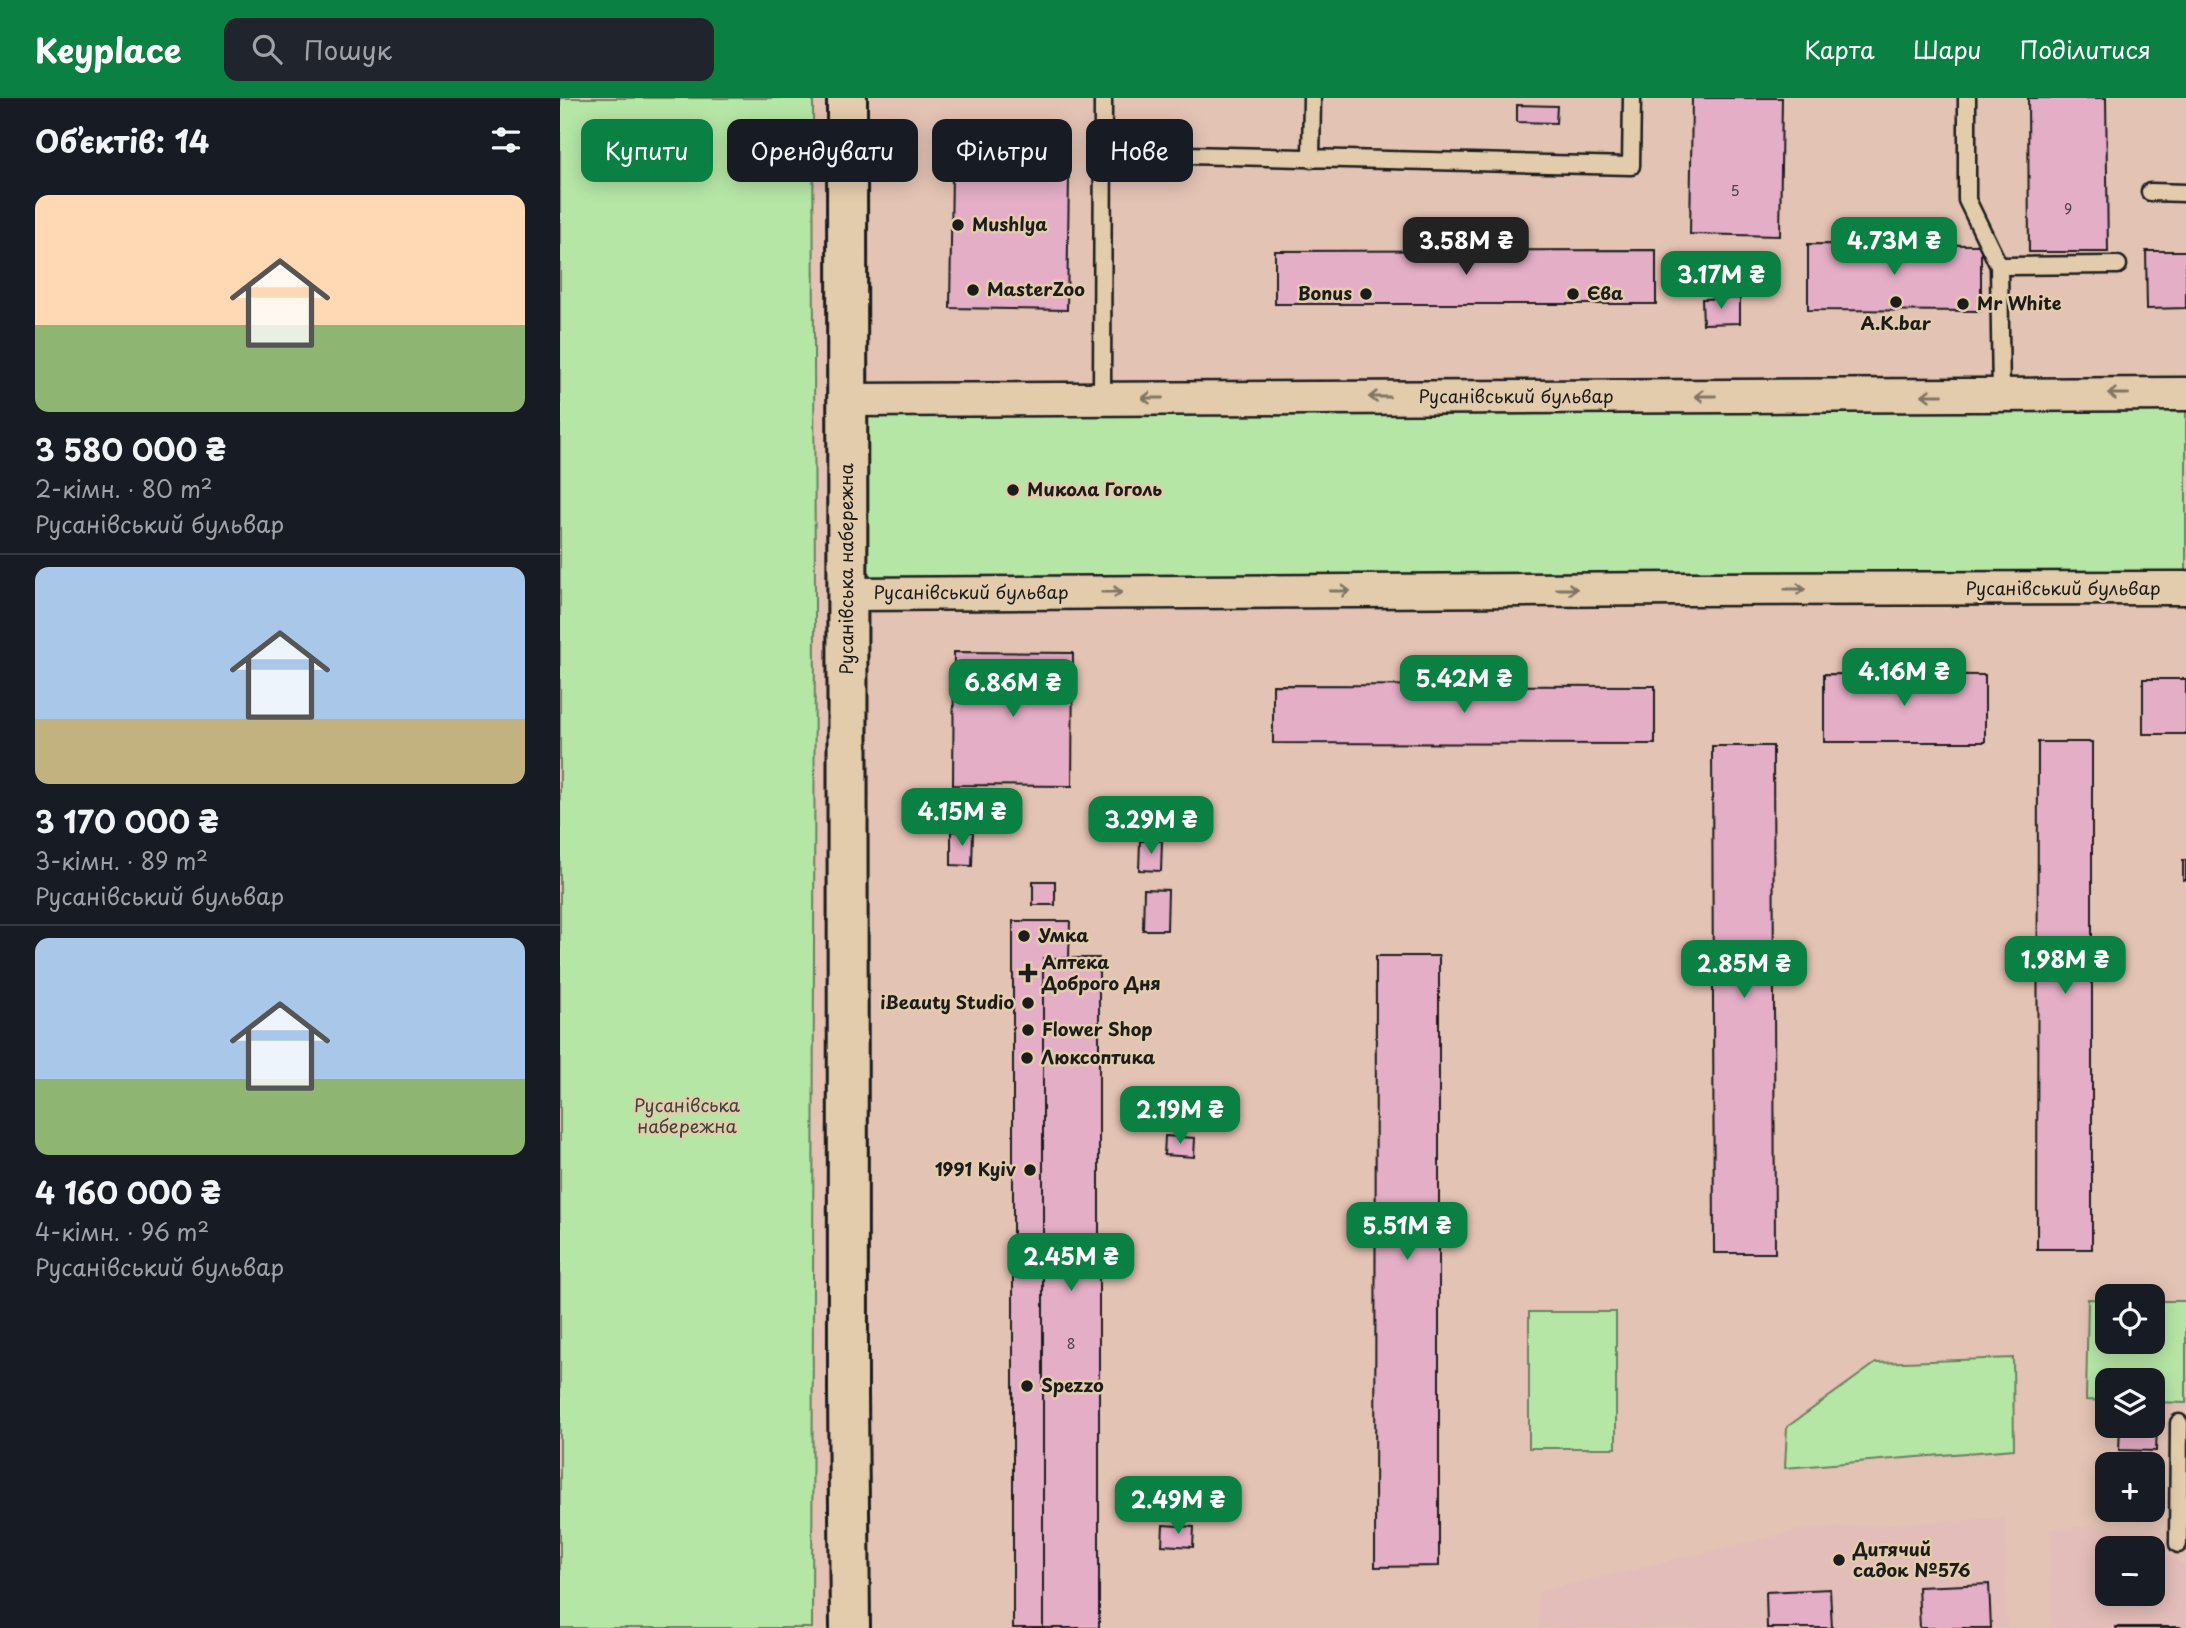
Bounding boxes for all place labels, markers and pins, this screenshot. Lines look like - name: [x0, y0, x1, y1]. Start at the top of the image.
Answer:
- place label: Mushlya: [972, 210, 1047, 237]
- marker: Mushlya: [950, 217, 966, 233]
- pin: 3.58M ₴: [1401, 218, 1531, 277]
- pin: 4.73M ₴: [1829, 218, 1959, 277]
- pin: 3.17M ₴: [1656, 252, 1786, 311]
- place label: MasterZoo: [987, 275, 1085, 302]
- place label: Bonus: [1298, 279, 1352, 306]
- place label: Єва: [1587, 279, 1623, 306]
- marker: MasterZoo: [965, 282, 981, 298]
- marker: Bonus: [1358, 286, 1374, 302]
- marker: Єва: [1565, 286, 1581, 302]
- place label: Mr White: [1977, 289, 2062, 316]
- marker: А.К.bar: [1888, 294, 1904, 310]
- marker: Mr White: [1955, 296, 1971, 312]
- place label: А.К.bar: [1861, 309, 1932, 336]
- place label: Микола Гоголь: [1027, 475, 1162, 502]
- marker: Микола Гоголь: [1005, 482, 1021, 498]
- pin: 4.16M ₴: [1839, 648, 1969, 708]
- pin: 5.42M ₴: [1399, 656, 1529, 715]
- pin: 6.86M ₴: [948, 660, 1078, 719]
- pin: 4.15M ₴: [897, 788, 1027, 848]
- pin: 3.29M ₴: [1086, 796, 1216, 856]
- place label: Умка: [1038, 921, 1089, 948]
- marker: Умка: [1016, 928, 1032, 944]
- pin: 1.98M ₴: [2000, 936, 2130, 996]
- pin: 2.85M ₴: [1679, 940, 1809, 1000]
- place label: Аптека Доброго Дня: [1041, 948, 1161, 996]
- marker: Аптека Доброго Дня: [1020, 965, 1036, 981]
- place label: iBeauty Studio: [880, 988, 1014, 1015]
- marker: iBeauty Studio: [1020, 995, 1036, 1011]
- place label: Flower Shop: [1042, 1015, 1153, 1042]
- marker: Flower Shop: [1020, 1022, 1036, 1038]
- place label: Люксоптика: [1041, 1043, 1156, 1070]
- marker: Люксоптика: [1019, 1050, 1035, 1066]
- pin: 2.19M ₴: [1115, 1086, 1245, 1146]
- place label: 1991 Kyiv: [935, 1155, 1016, 1182]
- marker: 1991 Kyiv: [1022, 1162, 1038, 1178]
- pin: 5.51M ₴: [1342, 1202, 1472, 1262]
- pin: 2.45M ₴: [1006, 1234, 1136, 1293]
- place label: Spezzo: [1041, 1371, 1104, 1398]
- marker: Spezzo: [1019, 1378, 1035, 1394]
- pin: 2.49M ₴: [1113, 1476, 1243, 1536]
- place label: Дитячий садок №576: [1852, 1535, 1971, 1583]
- marker: Дитячий садок №576: [1831, 1552, 1847, 1568]

